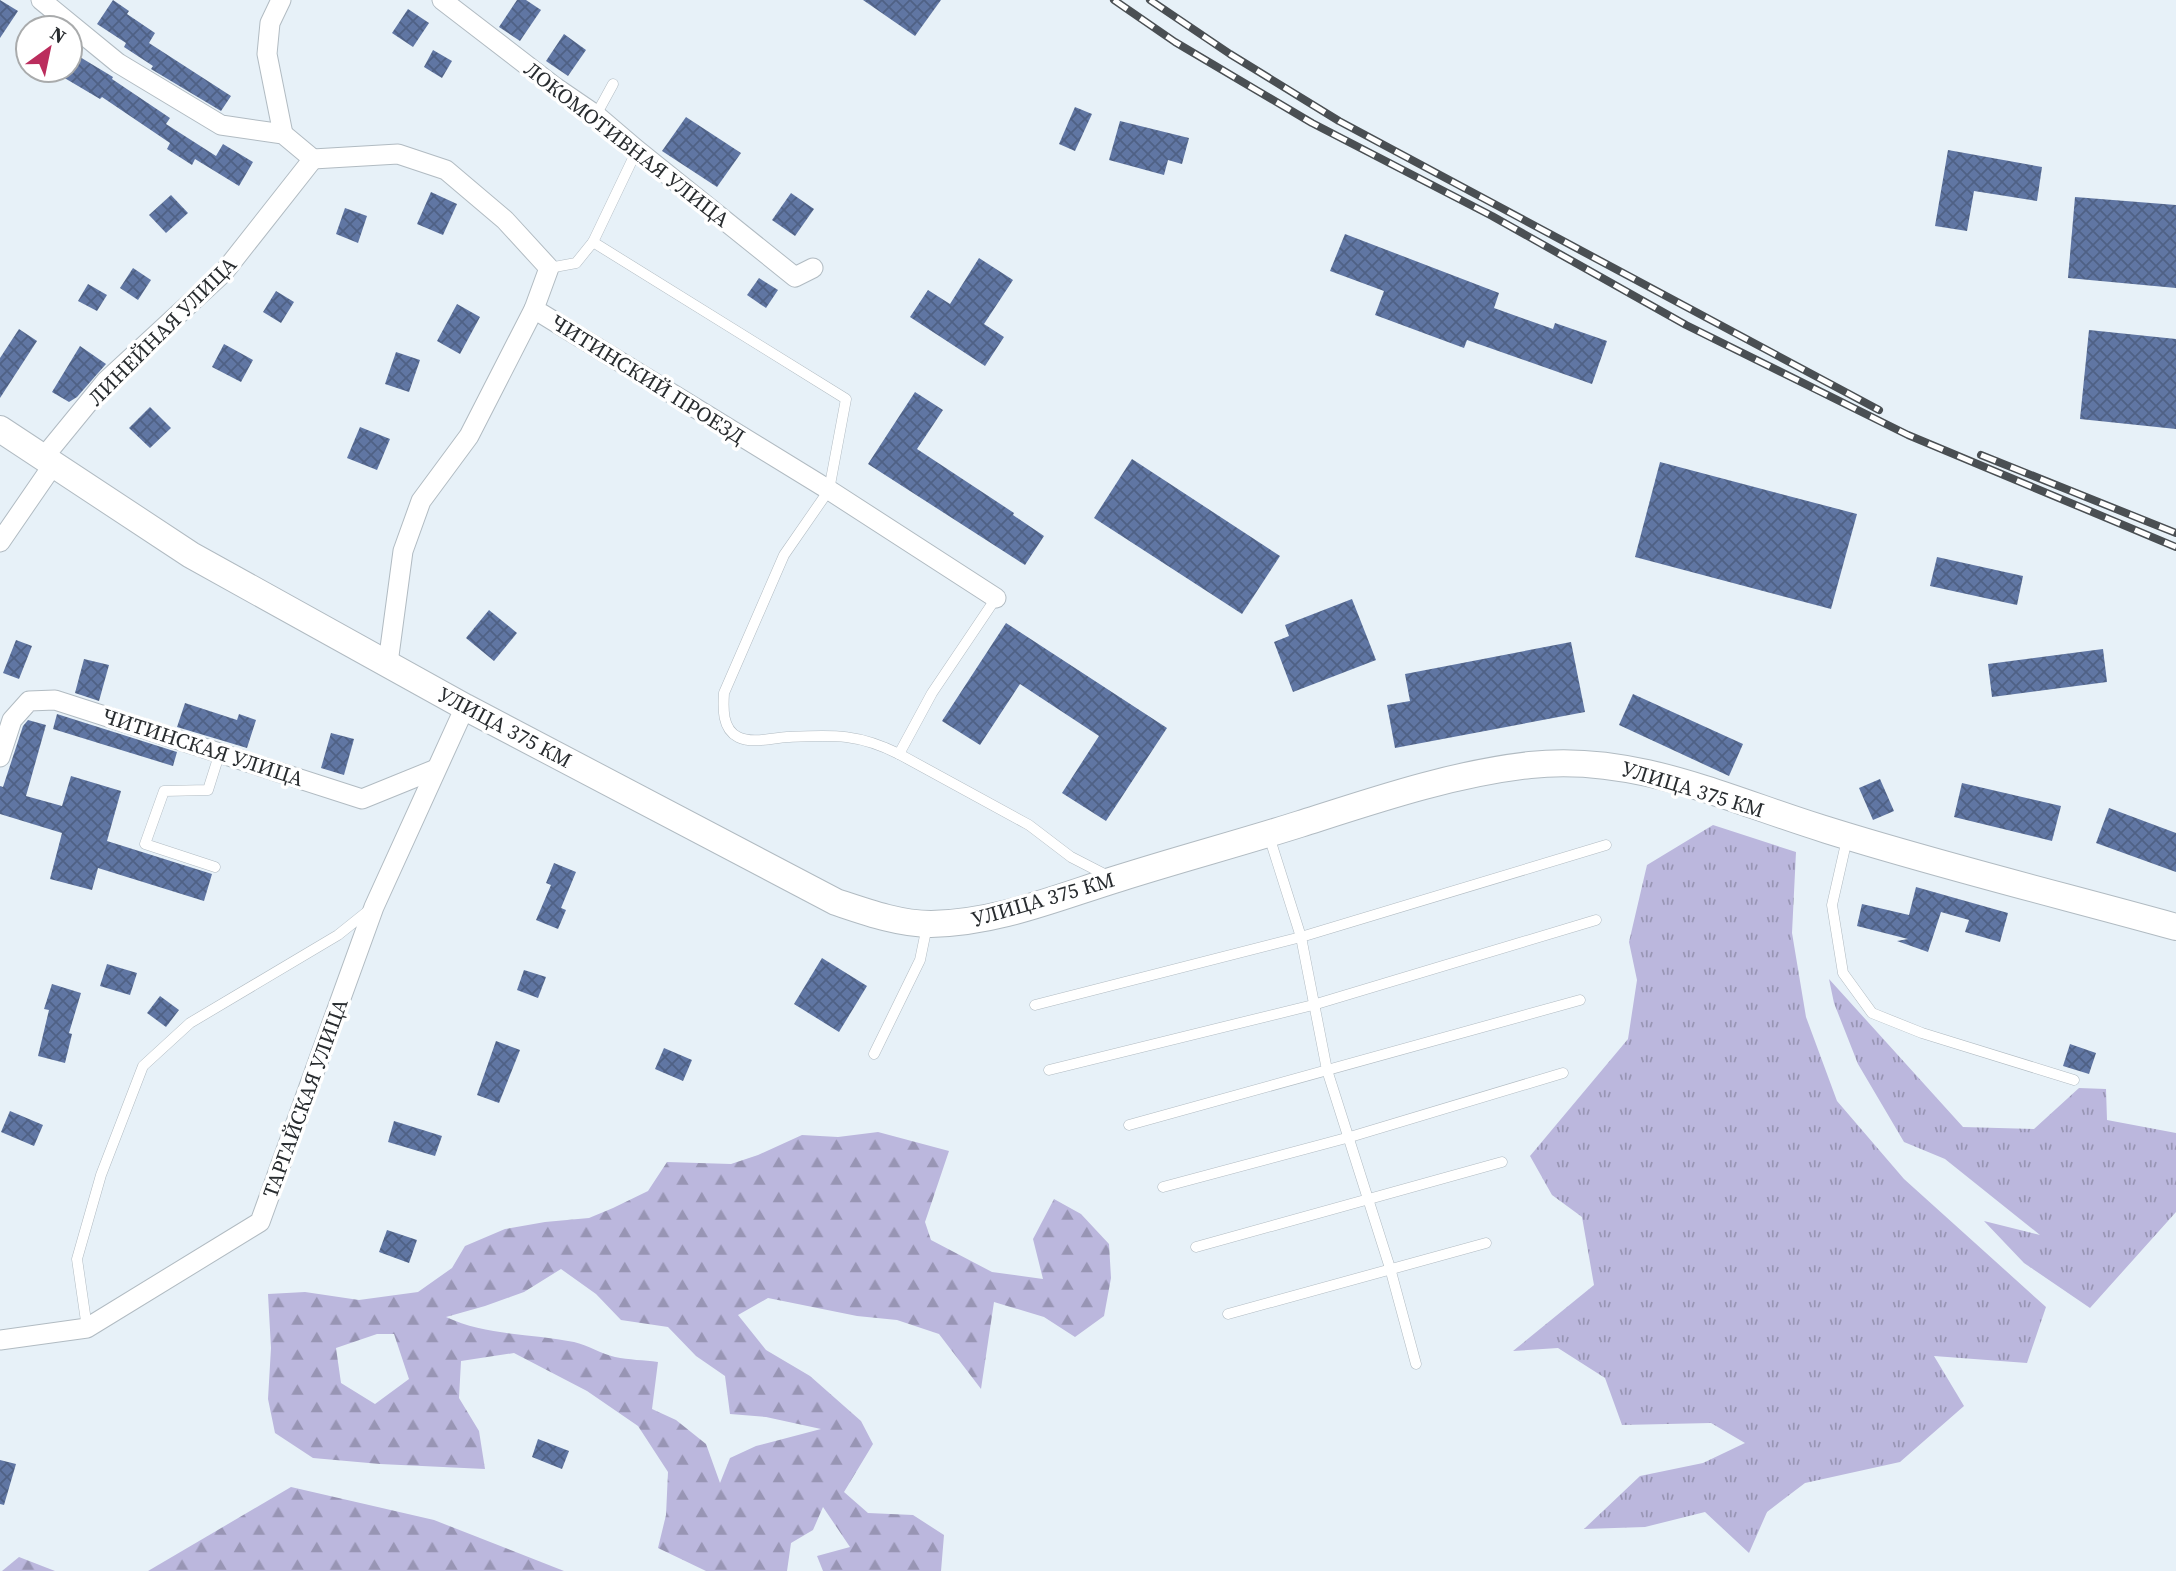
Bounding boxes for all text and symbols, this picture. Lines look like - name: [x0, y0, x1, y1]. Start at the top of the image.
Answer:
- north arrow: [14, 14, 84, 84]
- text: N: [45, 20, 71, 50]
- street label: ЛОКОМОТИВНАЯ УЛИЦА: [518, 54, 736, 234]
- street label: ЛИНЕЙНАЯ УЛИЦА: [81, 250, 243, 412]
- street label: ЧИТИНСКИЙ ПРОЕЗД: [545, 307, 751, 451]
- street label: УЛИЦА 375 КМ: [433, 680, 577, 774]
- street label: ЧИТИНСКАЯ УЛИЦА: [99, 701, 307, 793]
- street label: УЛИЦА 375 КМ: [1618, 754, 1768, 824]
- street label: УЛИЦА 375 КМ: [968, 865, 1118, 933]
- street label: ТАРГАЙСКАЯ УЛИЦА: [255, 994, 355, 1202]

